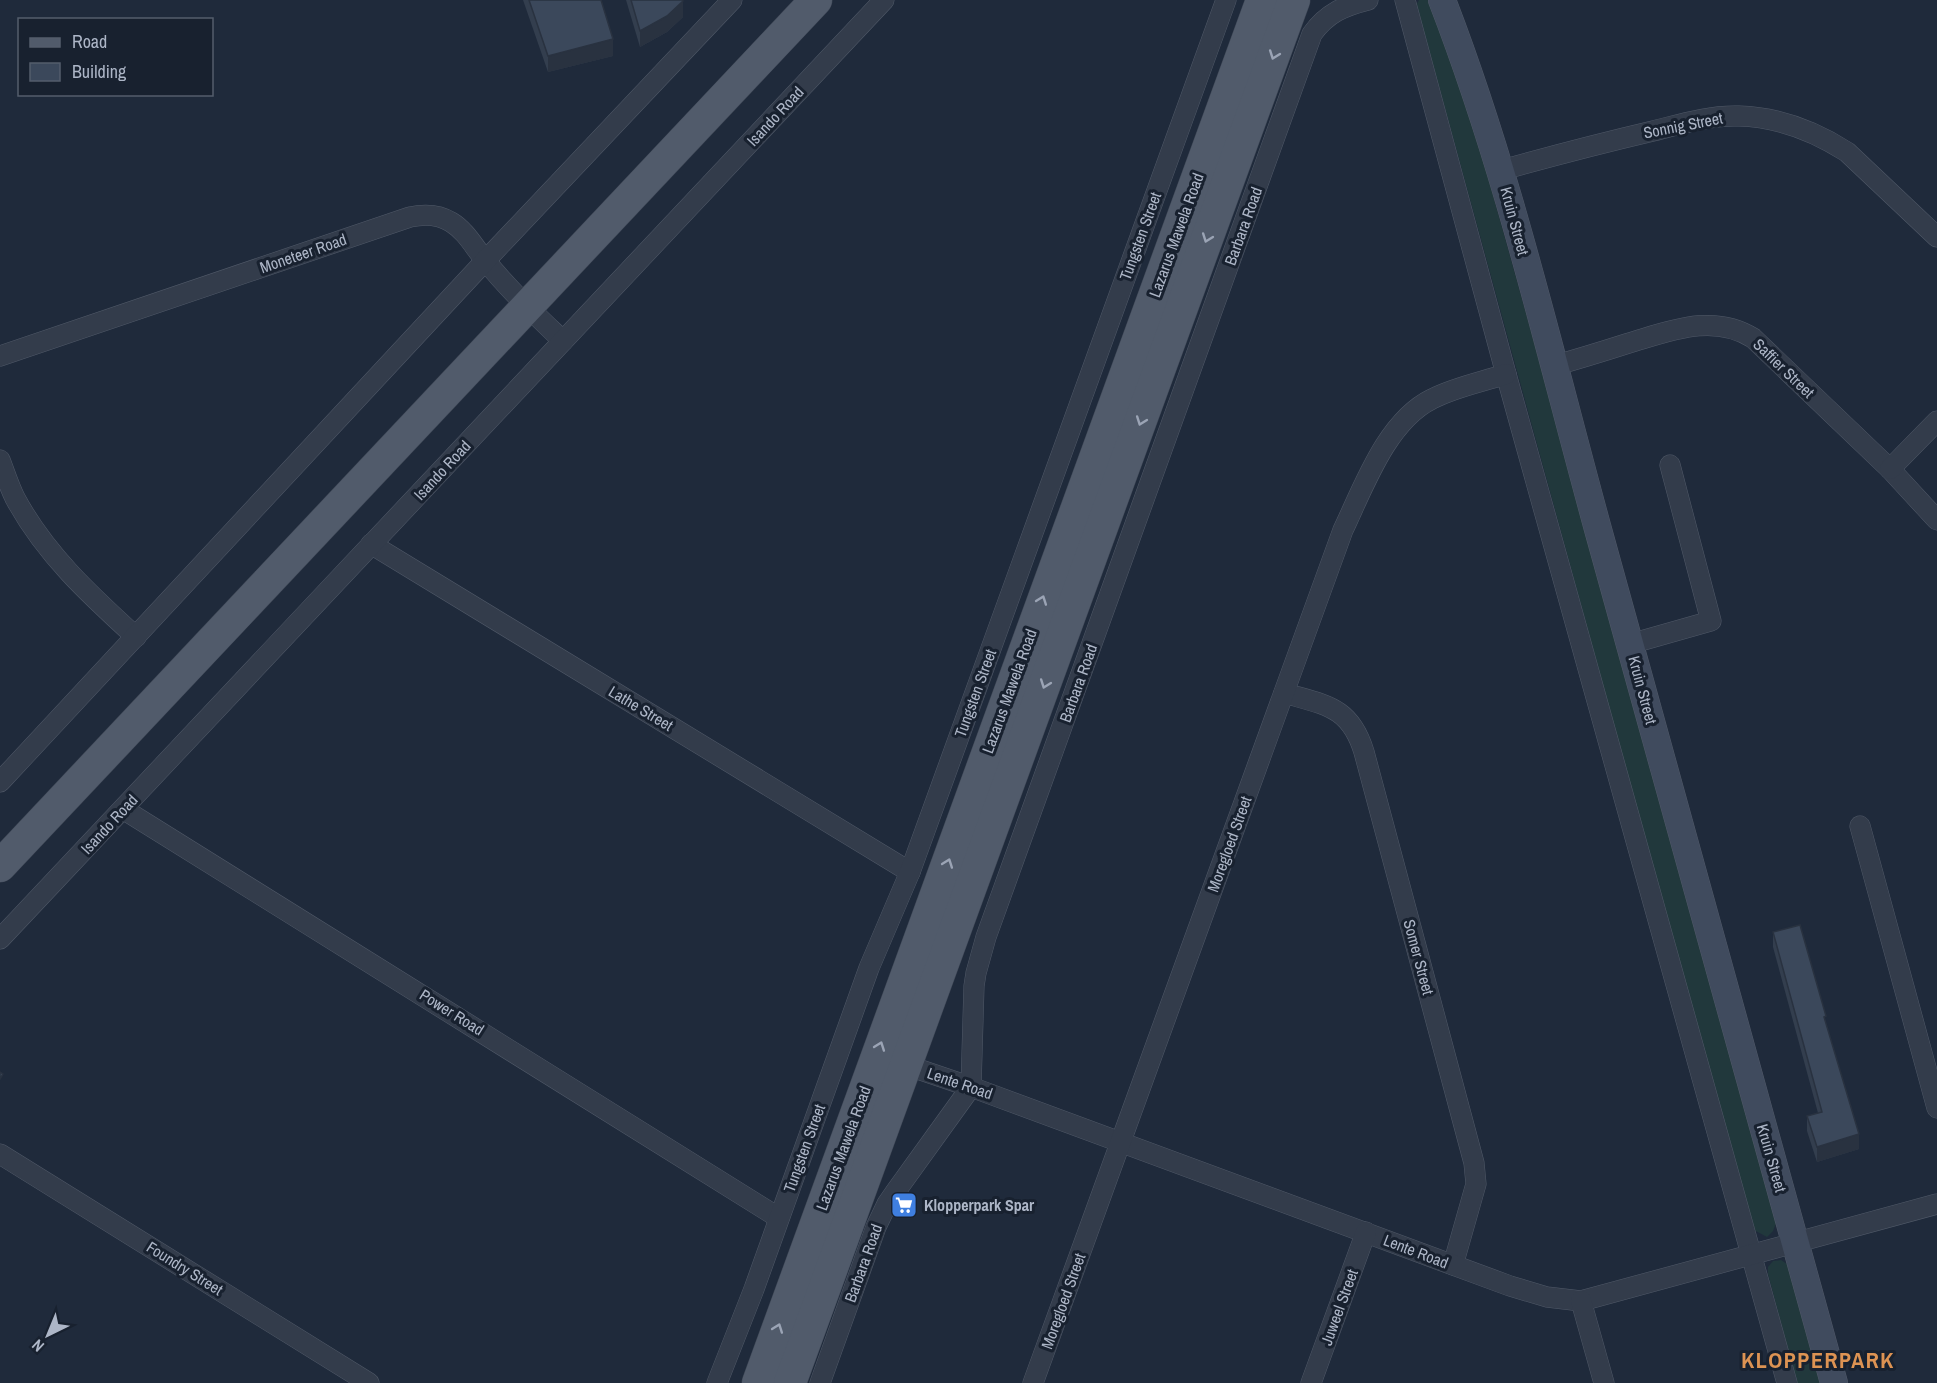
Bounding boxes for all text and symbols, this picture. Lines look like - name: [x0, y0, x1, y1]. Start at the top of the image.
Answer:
- legend: [18, 18, 213, 96]
- text: Road: [72, 29, 107, 54]
- one-way arrow: [1269, 49, 1281, 60]
- text: Building: [72, 59, 127, 84]
- street label: Isando Road: [742, 81, 808, 151]
- street label: Sonnig Street: [1642, 106, 1725, 143]
- street label: Lazarus Mawela Road: [1143, 170, 1209, 300]
- street label: Barbara Road: [1219, 184, 1267, 268]
- street label: Kruin Street: [1495, 184, 1535, 258]
- street label: Tungsten Street: [1114, 189, 1166, 283]
- street label: Moneteer Road: [257, 228, 349, 278]
- one-way arrow: [1202, 232, 1215, 243]
- street label: Saffier Street: [1749, 333, 1820, 403]
- one-way arrow: [1135, 416, 1148, 426]
- street label: Isando Road: [409, 435, 475, 505]
- one-way arrow: [1035, 596, 1048, 606]
- street label: Lazarus Mawela Road: [976, 626, 1042, 756]
- street label: Barbara Road: [1054, 641, 1102, 725]
- street label: Tungsten Street: [949, 646, 1001, 740]
- street label: Kruin Street: [1623, 653, 1663, 727]
- one-way arrow: [1040, 678, 1053, 689]
- street label: Lathe Street: [605, 680, 678, 736]
- street label: Isando Road: [76, 789, 142, 859]
- street label: Moregloed Street: [1201, 793, 1257, 895]
- one-way arrow: [940, 858, 953, 869]
- street label: Somer Street: [1398, 917, 1440, 998]
- street label: Power Road: [416, 984, 488, 1040]
- one-way arrow: [873, 1041, 886, 1052]
- street label: Lente Road: [924, 1062, 996, 1104]
- street label: Lazarus Mawela Road: [810, 1083, 876, 1213]
- street label: Tungsten Street: [778, 1101, 830, 1195]
- street label: Kruin Street: [1752, 1121, 1792, 1195]
- supermarket icon: Klopperpark Spar: [889, 1190, 919, 1220]
- place label: Klopperpark Spar: [924, 1194, 1035, 1216]
- street label: Barbara Road: [839, 1221, 887, 1305]
- street label: Lente Road: [1380, 1229, 1452, 1273]
- street label: Foundry Street: [143, 1236, 228, 1300]
- street label: Moregloed Street: [1035, 1250, 1091, 1352]
- street label: Juweel Street: [1315, 1266, 1363, 1348]
- north arrow: [18, 1305, 78, 1365]
- one-way arrow: [771, 1323, 784, 1334]
- text: N: [27, 1335, 49, 1357]
- district label: KLOPPERPARK: [1741, 1345, 1895, 1375]

